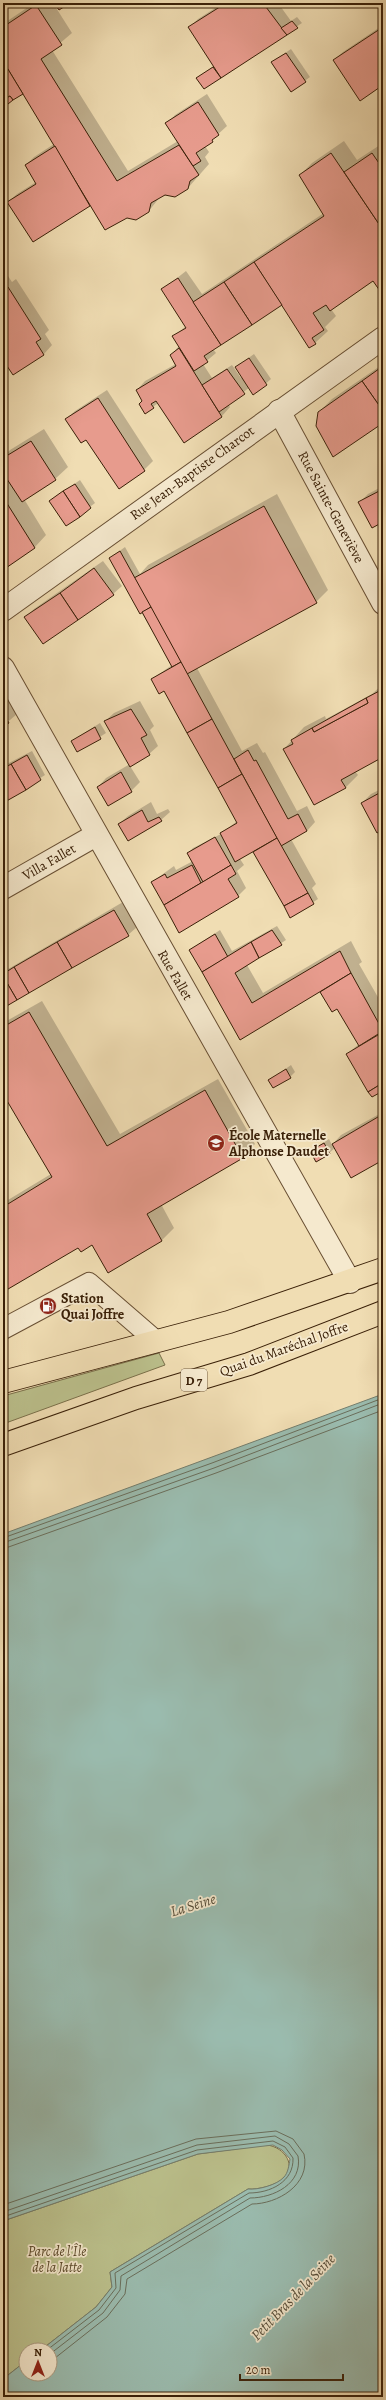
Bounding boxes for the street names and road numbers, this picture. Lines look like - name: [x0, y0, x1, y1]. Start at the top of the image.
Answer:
- street label: Rue Jean-Baptiste Charcot: [126, 421, 258, 525]
- street label: Rue Sainte-Geneviève: [293, 448, 369, 566]
- street label: Villa Fallet: [18, 839, 80, 885]
- street label: Rue Fallet: [153, 946, 197, 1004]
- street label: Quai du Maréchal Joffre: [217, 1317, 351, 1381]
- road number: D 7: [181, 1369, 207, 1391]

